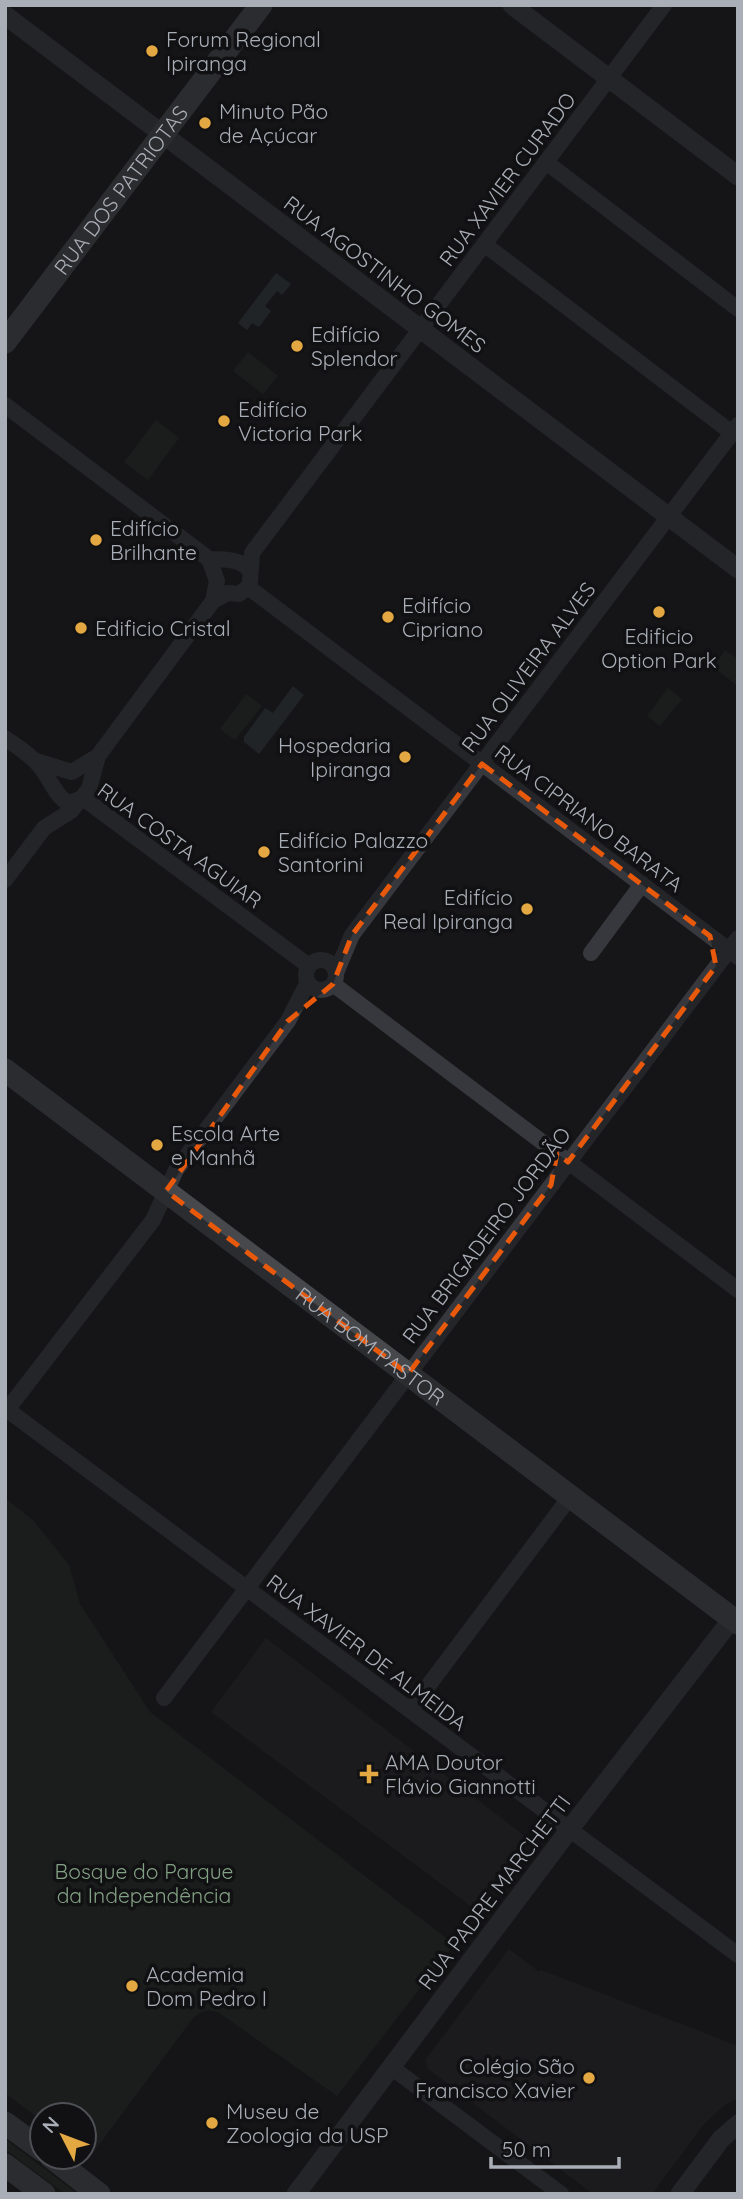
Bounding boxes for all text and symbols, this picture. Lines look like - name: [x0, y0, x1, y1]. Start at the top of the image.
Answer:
- place label: Forum Regional Ipiranga: [166, 26, 321, 76]
- marker: Forum Regional Ipiranga: [144, 43, 160, 59]
- street label: RUA XAVIER CURADO: [433, 87, 581, 271]
- place label: Minuto Pão de Açúcar: [219, 98, 328, 148]
- street label: RUA DOS PATRIOTAS: [48, 100, 193, 280]
- marker: Minuto Pão de Açúcar: [197, 115, 213, 131]
- street label: RUA AGOSTINHO GOMES: [279, 190, 491, 358]
- place label: Edifício Splendor: [311, 321, 398, 371]
- marker: Edifício Splendor: [289, 338, 305, 354]
- place label: Edifício Victoria Park: [238, 396, 363, 446]
- marker: Edifício Victoria Park: [216, 413, 232, 429]
- place label: Edifício Brilhante: [110, 515, 197, 565]
- marker: Edifício Brilhante: [88, 532, 104, 548]
- street label: RUA OLIVEIRA ALVES: [455, 577, 601, 757]
- place label: Edifício Cipriano: [402, 592, 483, 642]
- marker: Edificio Option Park: [651, 604, 667, 620]
- marker: Edifício Cipriano: [380, 609, 396, 625]
- place label: Edificio Cristal: [95, 615, 231, 641]
- marker: Edificio Cristal: [73, 620, 89, 636]
- place label: Edificio Option Park: [601, 623, 717, 673]
- place label: Hospedaria Ipiranga: [278, 732, 391, 782]
- street label: RUA CIPRIANO BARATA: [490, 739, 688, 897]
- marker: Hospedaria Ipiranga: [397, 749, 413, 765]
- street label: RUA COSTA AGUIAR: [93, 777, 267, 913]
- place label: Edifício Palazzo Santorini: [278, 827, 428, 877]
- marker: Edifício Palazzo Santorini: [256, 844, 272, 860]
- place label: Edifício Real Ipiranga: [383, 884, 513, 934]
- marker: Edifício Real Ipiranga: [519, 901, 535, 917]
- place label: Escola Arte e Manhã: [171, 1120, 280, 1170]
- street label: RUA BRIGADEIRO JORDÃO: [396, 1122, 576, 1348]
- marker: Escola Arte e Manhã: [149, 1137, 165, 1153]
- street label: RUA BOM PASTOR: [291, 1281, 450, 1411]
- street label: RUA XAVIER DE ALMEIDA: [262, 1568, 472, 1736]
- place label: AMA Doutor Flávio Giannotti: [385, 1749, 536, 1799]
- marker: AMA Doutor Flávio Giannotti: [359, 1764, 379, 1784]
- street label: RUA PADRE MARCHETTI: [412, 1790, 576, 1994]
- park label: Bosque do Parque da Independência: [55, 1858, 233, 1908]
- place label: Academia Dom Pedro I: [146, 1961, 267, 2011]
- marker: Academia Dom Pedro I: [124, 1978, 140, 1994]
- place label: Colégio São Francisco Xavier: [415, 2053, 575, 2103]
- marker: Colégio São Francisco Xavier: [581, 2070, 597, 2086]
- place label: Museu de Zoologia da USP: [226, 2098, 388, 2148]
- north arrow: [28, 2101, 98, 2171]
- text: N: [37, 2111, 64, 2138]
- marker: Museu de Zoologia da USP: [204, 2115, 220, 2131]
- scale bar: [491, 2126, 619, 2170]
- text: 50 m: [502, 2136, 551, 2162]

